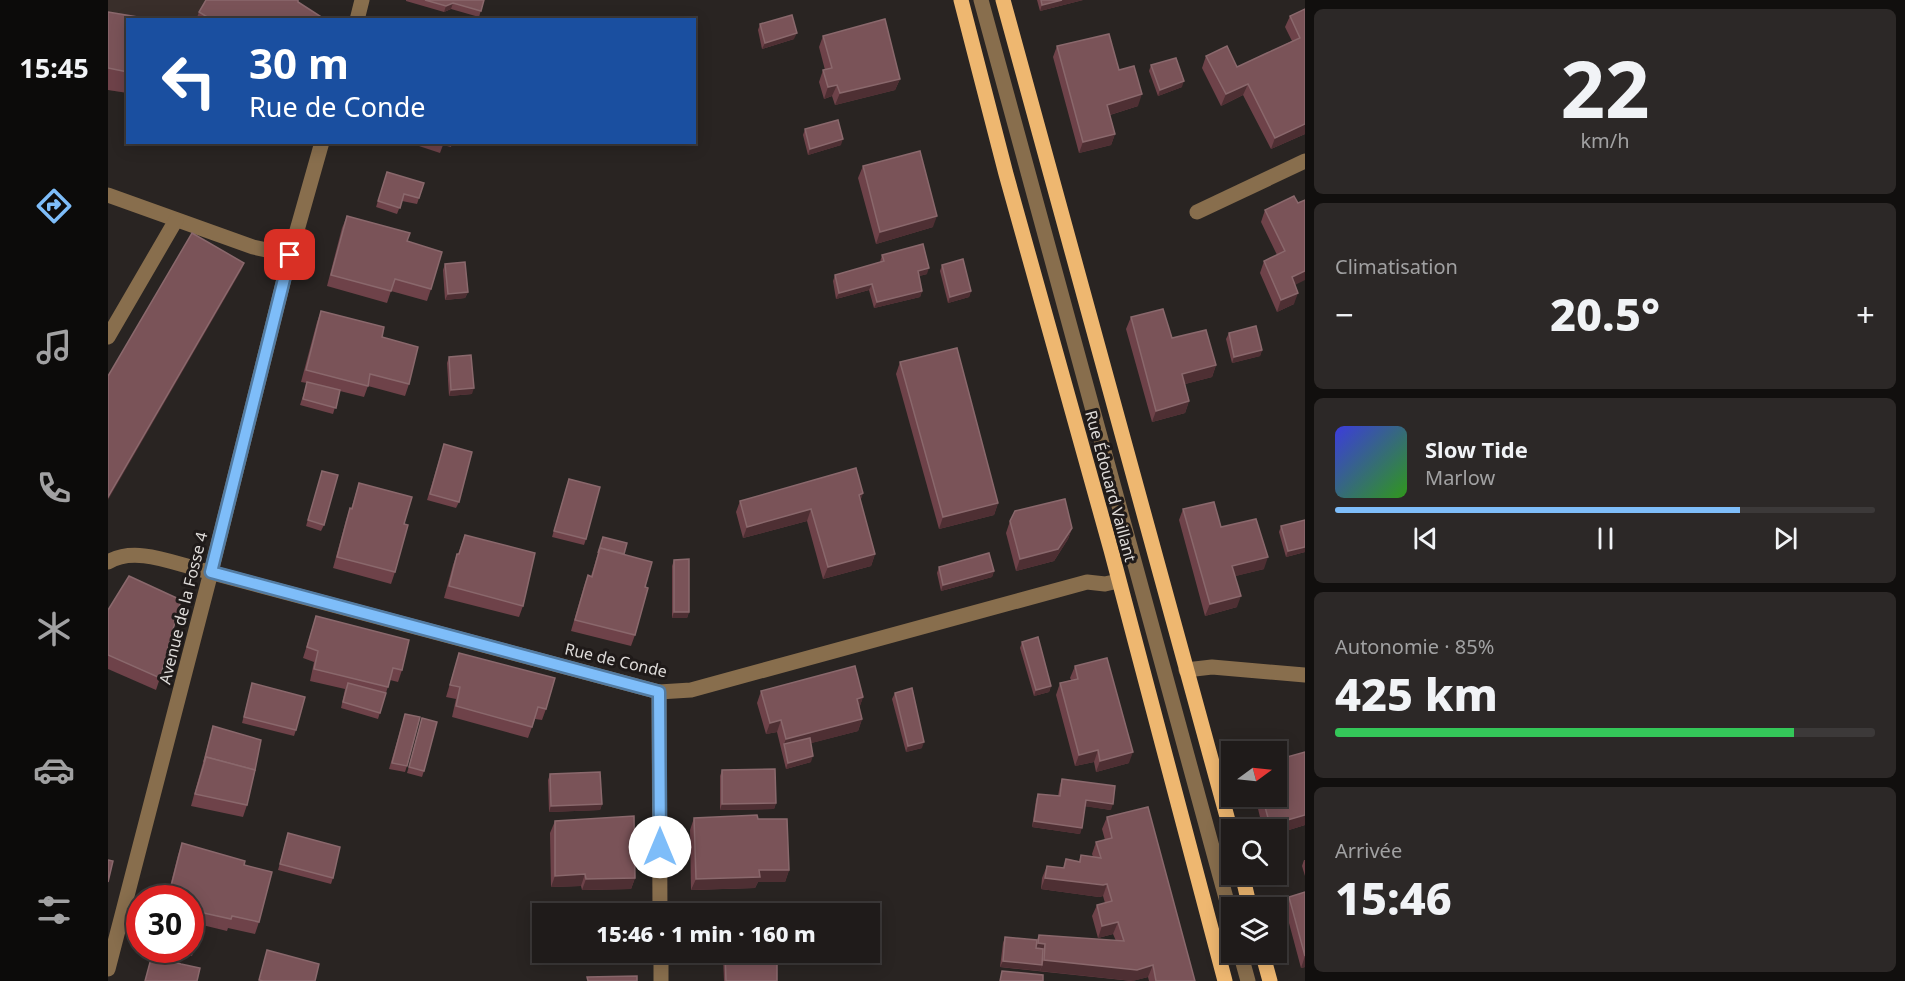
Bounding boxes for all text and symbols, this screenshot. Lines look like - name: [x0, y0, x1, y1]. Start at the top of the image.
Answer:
- text: 30 m: [249, 34, 349, 91]
- text: 22: [1560, 35, 1650, 141]
- icon: left: [150, 42, 228, 120]
- text: 15:45: [19, 49, 89, 86]
- text: Rue de Conde: [249, 88, 426, 125]
- text: km/h: [1580, 127, 1630, 154]
- icon: directions: [33, 185, 75, 227]
- pin: [264, 229, 315, 280]
- icon: arrive: [273, 238, 306, 271]
- text: Climatisation: [1335, 253, 1458, 280]
- text: 20.5°: [1550, 283, 1660, 344]
- text: −: [1335, 292, 1354, 337]
- text: +: [1856, 292, 1875, 337]
- icon: music: [33, 326, 75, 368]
- street label: Rue Édouard Vaillant: [1080, 408, 1142, 564]
- text: Slow Tide: [1425, 434, 1528, 464]
- text: Marlow: [1425, 464, 1495, 491]
- icon: phone: [33, 467, 75, 509]
- icon: previous: [1409, 522, 1442, 555]
- icon: pause: [1589, 522, 1622, 555]
- icon: next: [1769, 522, 1802, 555]
- street label: Avenue de la Fosse 4: [153, 530, 213, 686]
- icon: climate: [33, 608, 75, 650]
- text: Autonomie · 85%: [1335, 633, 1494, 660]
- street label: Rue de Conde: [563, 638, 669, 682]
- text: 425 km: [1335, 663, 1498, 724]
- north arrow: [1221, 741, 1287, 807]
- map controls: [1221, 741, 1287, 963]
- icon: car: [33, 749, 75, 791]
- position arrow: [628, 815, 692, 879]
- button: search: [1221, 819, 1287, 885]
- text: Arrivée: [1335, 837, 1402, 864]
- text: 15:46: [1335, 867, 1452, 928]
- speed limit sign: 30: [126, 885, 204, 963]
- icon: filters: [33, 889, 75, 931]
- button: layers: [1221, 897, 1287, 963]
- text: 15:46 · 1 min · 160 m: [596, 918, 816, 948]

